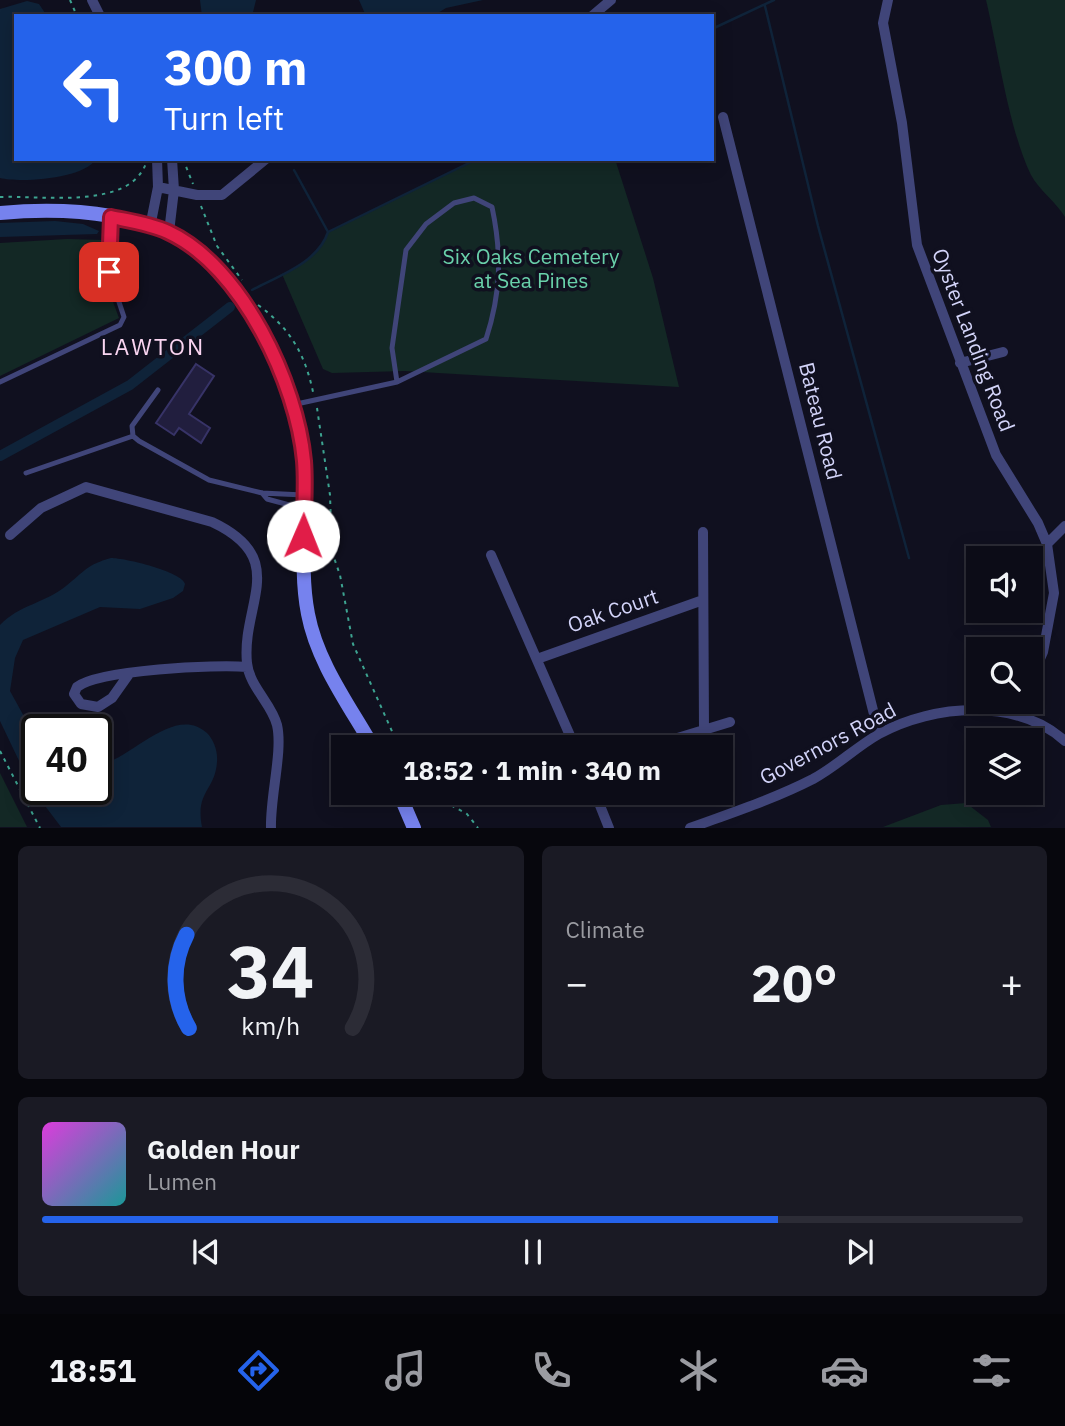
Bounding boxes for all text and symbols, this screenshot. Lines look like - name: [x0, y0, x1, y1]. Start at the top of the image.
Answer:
- text: 300 m: [164, 35, 308, 98]
- icon: left: [49, 42, 140, 133]
- text: Turn left: [164, 97, 284, 139]
- pin: [79, 242, 139, 302]
- park label: Six Oaks Cemetery at Sea Pines: [443, 242, 620, 294]
- street label: Oyster Landing Road: [926, 244, 1022, 435]
- icon: arrive: [90, 253, 128, 291]
- district label: LAWTON: [101, 331, 205, 361]
- street label: Bateau Road: [793, 359, 849, 482]
- position arrow: [266, 499, 340, 573]
- map controls: [966, 546, 1043, 805]
- button: sound: [966, 546, 1043, 623]
- street label: Oak Court: [564, 582, 662, 639]
- button: search: [966, 637, 1043, 714]
- street label: Governors Road: [755, 695, 901, 791]
- speed limit sign: 40: [21, 714, 112, 805]
- button: layers: [966, 728, 1043, 805]
- text: 18:52 · 1 min · 340 m: [403, 753, 661, 787]
- text: Climate: [566, 914, 645, 944]
- text: 34: [227, 924, 314, 1019]
- text: 20°: [751, 949, 838, 1016]
- text: −: [566, 958, 588, 1007]
- text: +: [1000, 958, 1023, 1007]
- text: km/h: [241, 1009, 300, 1042]
- text: Golden Hour: [147, 1132, 300, 1166]
- text: Lumen: [147, 1166, 217, 1196]
- icon: previous: [187, 1233, 225, 1271]
- icon: pause: [514, 1233, 552, 1271]
- icon: next: [841, 1233, 879, 1271]
- icon: directions: [234, 1346, 283, 1395]
- icon: music: [381, 1346, 430, 1395]
- icon: phone: [527, 1346, 576, 1395]
- icon: climate: [674, 1346, 723, 1395]
- icon: car: [820, 1346, 869, 1395]
- icon: filters: [967, 1346, 1016, 1395]
- text: 18:51: [49, 1349, 136, 1391]

